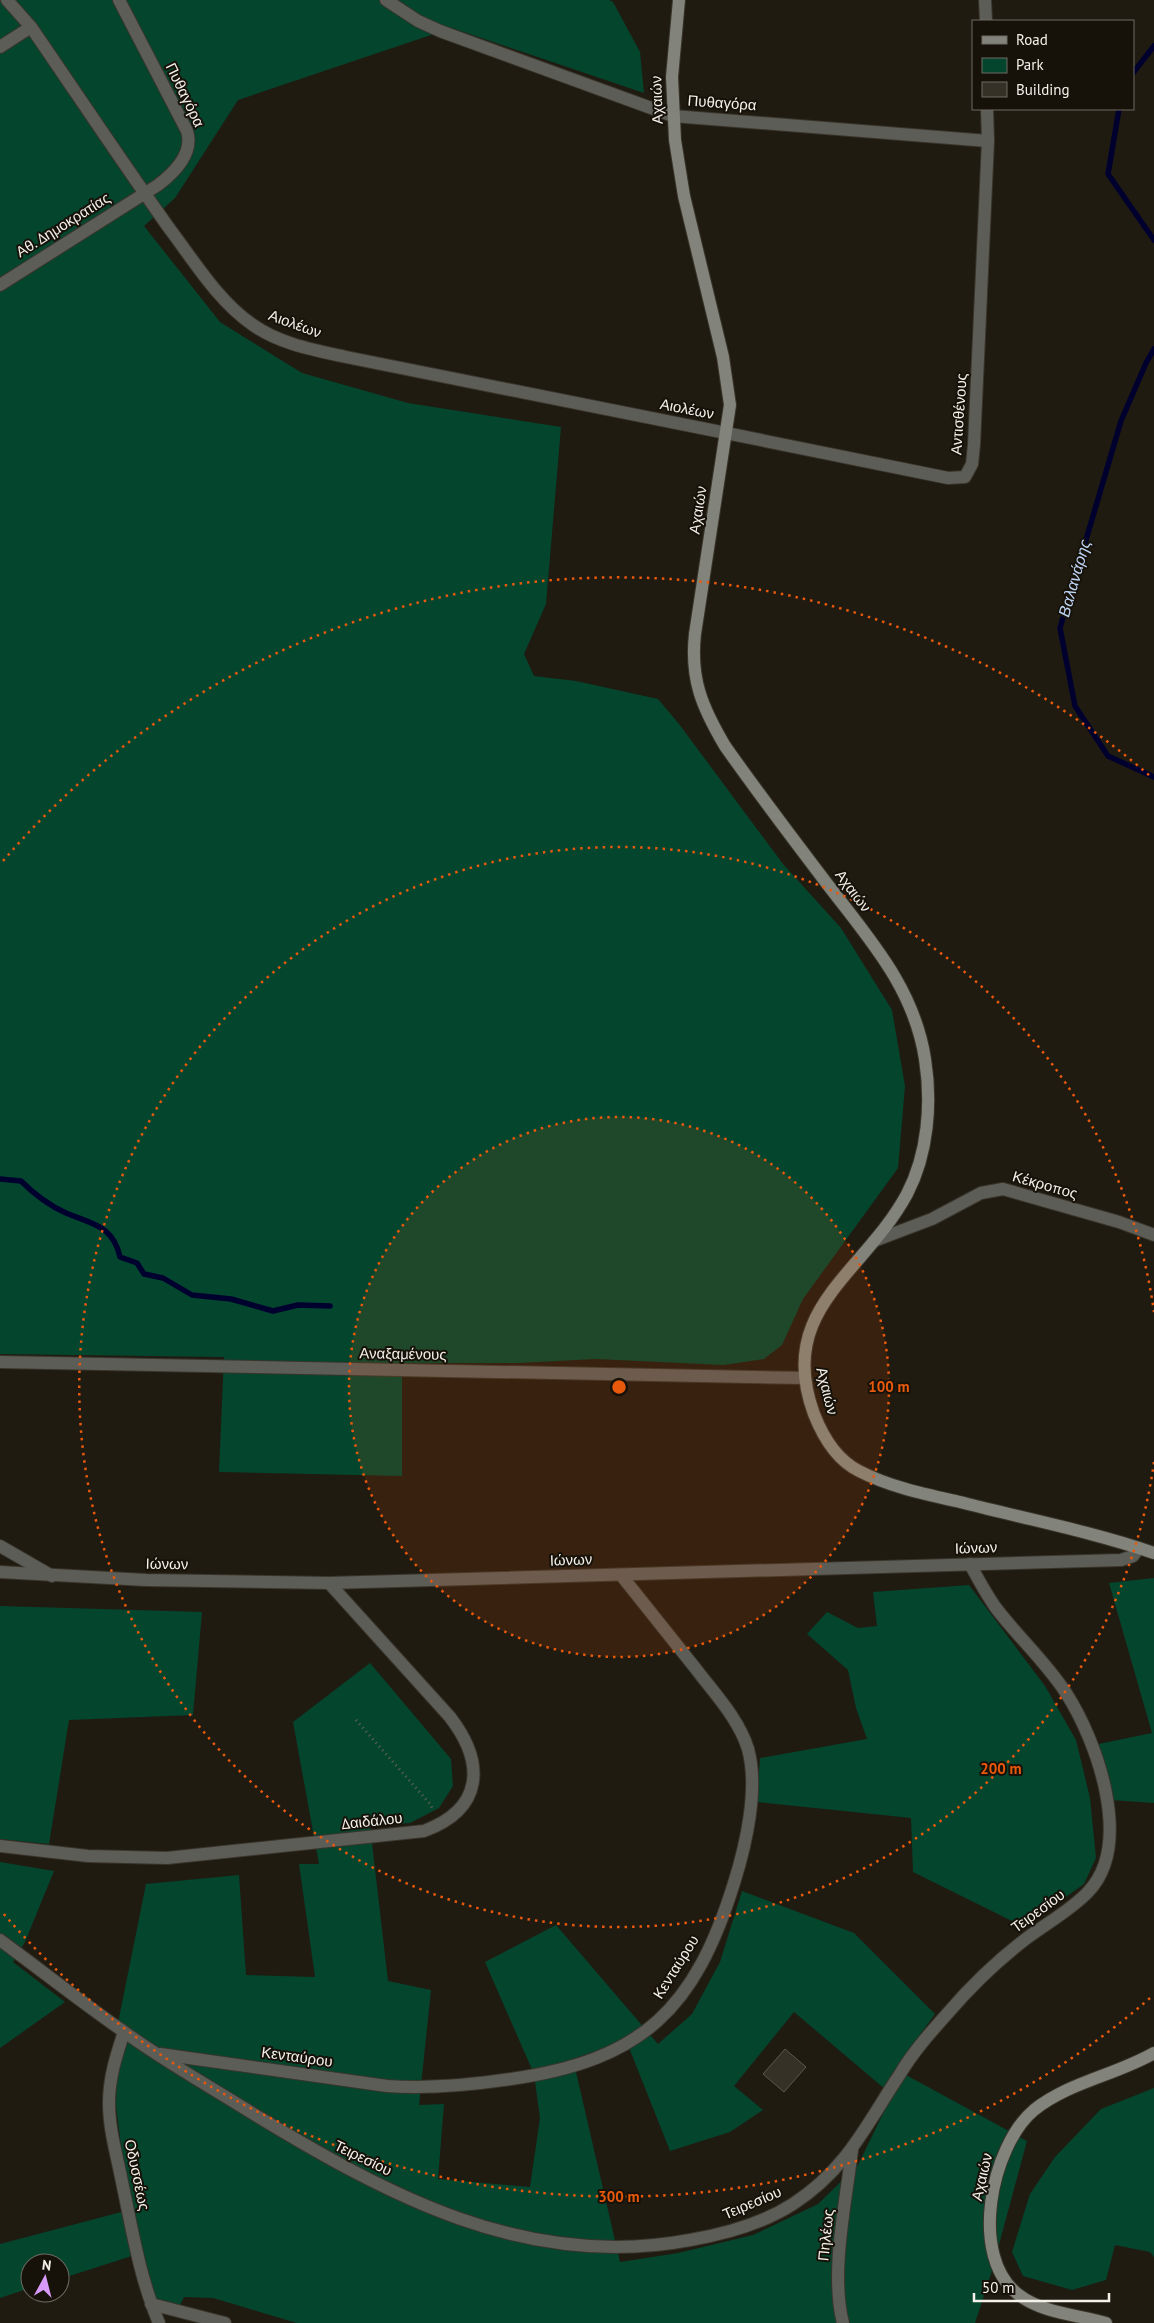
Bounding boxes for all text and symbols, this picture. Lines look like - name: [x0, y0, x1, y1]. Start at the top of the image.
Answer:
- legend: [972, 20, 1134, 110]
- text: Road: [1016, 30, 1048, 49]
- text: Park: [1016, 55, 1044, 74]
- street label: Πυθαγόρα: [162, 60, 209, 130]
- street label: Αχαιών: [646, 75, 667, 125]
- text: Building: [1016, 80, 1070, 99]
- street label: Πυθαγόρα: [687, 91, 757, 114]
- street label: Αθ. Δημοκρατίας: [12, 188, 113, 261]
- street label: Αιολέων: [266, 305, 324, 342]
- street label: Αντισθένους: [946, 372, 971, 456]
- street label: Αιολέων: [658, 394, 716, 423]
- street label: Αχαιών: [684, 485, 711, 535]
- water label: Βαλανάρης: [1053, 537, 1095, 619]
- street label: Αχαιών: [831, 866, 876, 916]
- street label: Κέκροπος: [1011, 1166, 1080, 1203]
- street label: Αναξαμένους: [359, 1343, 447, 1364]
- street label: Αχαιών: [812, 1365, 843, 1417]
- text: 100 m: [868, 1377, 910, 1396]
- centre of rings: [610, 1378, 628, 1396]
- street label: Ιώνων: [954, 1537, 998, 1558]
- street label: Ιώνων: [549, 1549, 593, 1570]
- street label: Ιώνων: [146, 1554, 188, 1573]
- text: 200 m: [980, 1759, 1022, 1778]
- street label: Δαιδάλου: [340, 1808, 403, 1833]
- street label: Τειρεσίου: [1007, 1885, 1068, 1936]
- street label: Κενταύρου: [648, 1931, 703, 2002]
- street label: Κενταύρου: [260, 2042, 334, 2071]
- street label: Τειρεσίου: [331, 2135, 395, 2180]
- street label: Οδυσσέως: [121, 2138, 154, 2212]
- street label: Αχαιών: [967, 2151, 996, 2203]
- street label: Τειρεσίου: [720, 2182, 784, 2223]
- text: 300 m: [598, 2187, 640, 2206]
- street label: Πηλέως: [813, 2208, 838, 2262]
- north arrow: [20, 2253, 70, 2303]
- text: N: [41, 2256, 52, 2275]
- scale bar: [974, 2270, 1109, 2302]
- text: 50 m: [982, 2278, 1015, 2297]

